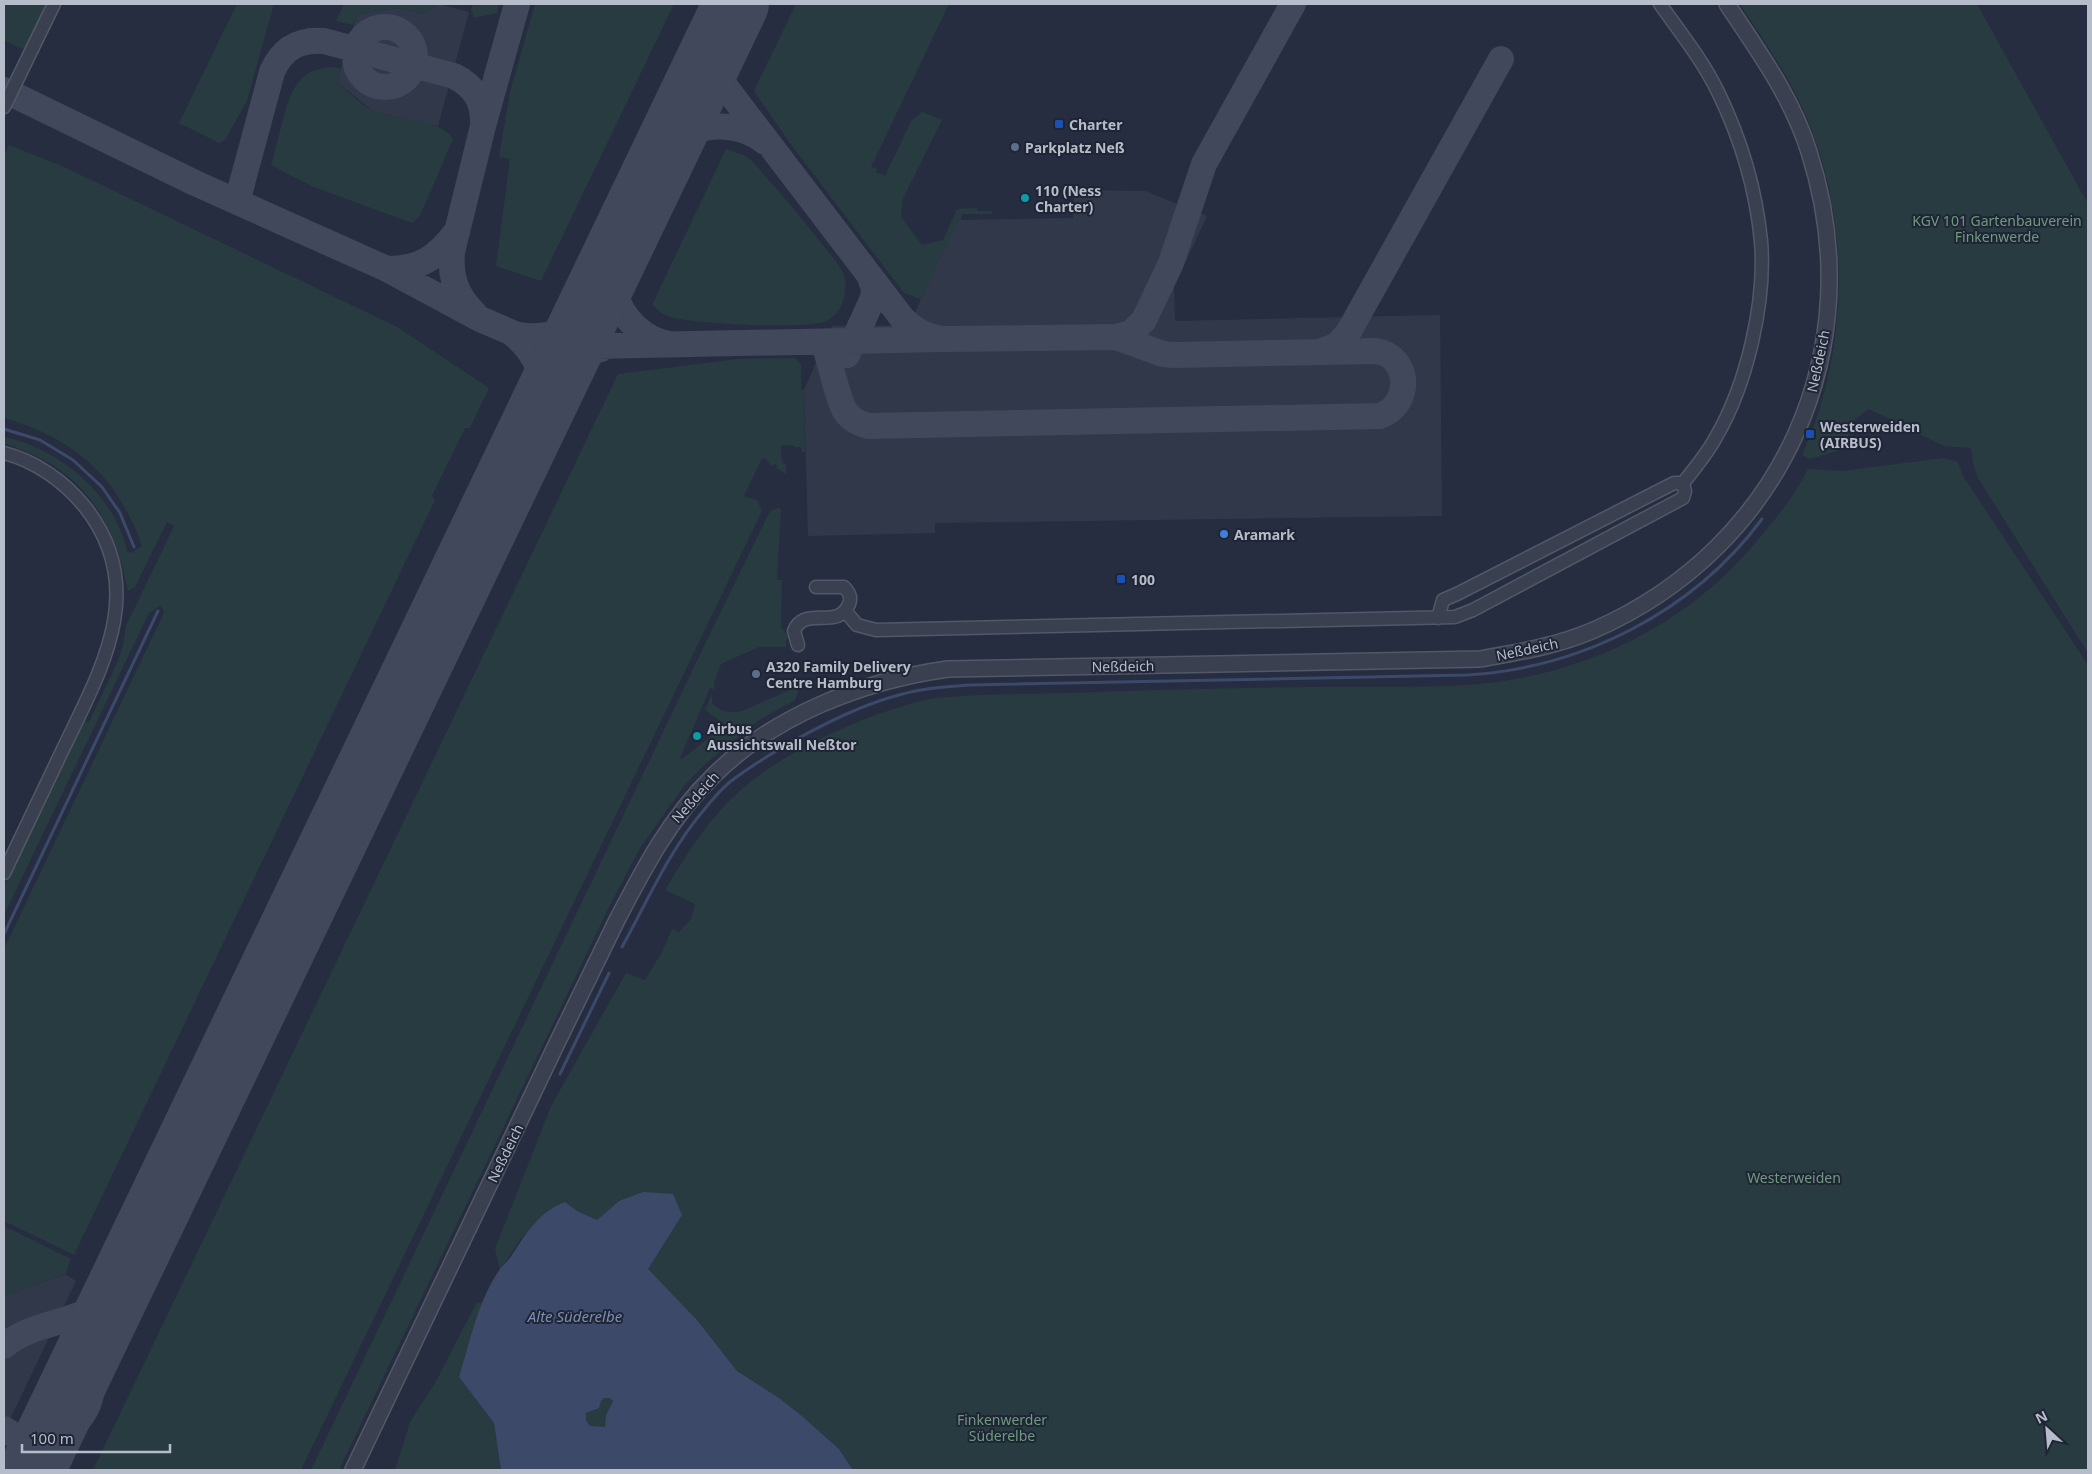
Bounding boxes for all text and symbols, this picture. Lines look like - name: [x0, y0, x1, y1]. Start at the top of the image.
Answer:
- place label: Charter: [1069, 115, 1123, 134]
- marker: Charter: [1053, 118, 1065, 130]
- place label: Parkplatz Neß: [1025, 138, 1125, 157]
- marker: Parkplatz Neß: [1009, 141, 1021, 153]
- place label: 110 (Ness Charter): [1035, 181, 1101, 216]
- marker: 110 (Ness Charter): [1019, 192, 1031, 204]
- park label: KGV 101 Gartenbauverein Finkenwerde: [1912, 211, 2082, 246]
- street label: Neßdeich: [1802, 328, 1834, 394]
- place label: Westerweiden (AIRBUS): [1820, 417, 1920, 452]
- marker: Westerweiden (AIRBUS): [1804, 428, 1816, 440]
- place label: Aramark: [1234, 525, 1295, 544]
- marker: Aramark: [1218, 528, 1230, 540]
- place label: 100: [1131, 570, 1155, 589]
- marker: 100: [1115, 573, 1127, 585]
- street label: Neßdeich: [1494, 633, 1560, 665]
- street label: Neßdeich: [1091, 656, 1155, 676]
- place label: A320 Family Delivery Centre Hamburg: [766, 657, 911, 692]
- marker: A320 Family Delivery Centre Hamburg: [750, 668, 762, 680]
- place label: Airbus Aussichtswall Neßtor: [707, 719, 857, 754]
- marker: Airbus Aussichtswall Neßtor: [691, 730, 703, 742]
- street label: Neßdeich: [667, 767, 723, 827]
- street label: Neßdeich: [483, 1121, 527, 1185]
- park label: Westerweiden: [1747, 1168, 1841, 1187]
- water label: Alte Süderelbe: [527, 1306, 623, 1326]
- north arrow: [2022, 1404, 2072, 1454]
- text: N: [2032, 1406, 2050, 1428]
- park label: Finkenwerder Süderelbe: [957, 1410, 1047, 1445]
- scale bar: [22, 1422, 170, 1454]
- text: 100 m: [30, 1428, 74, 1448]

